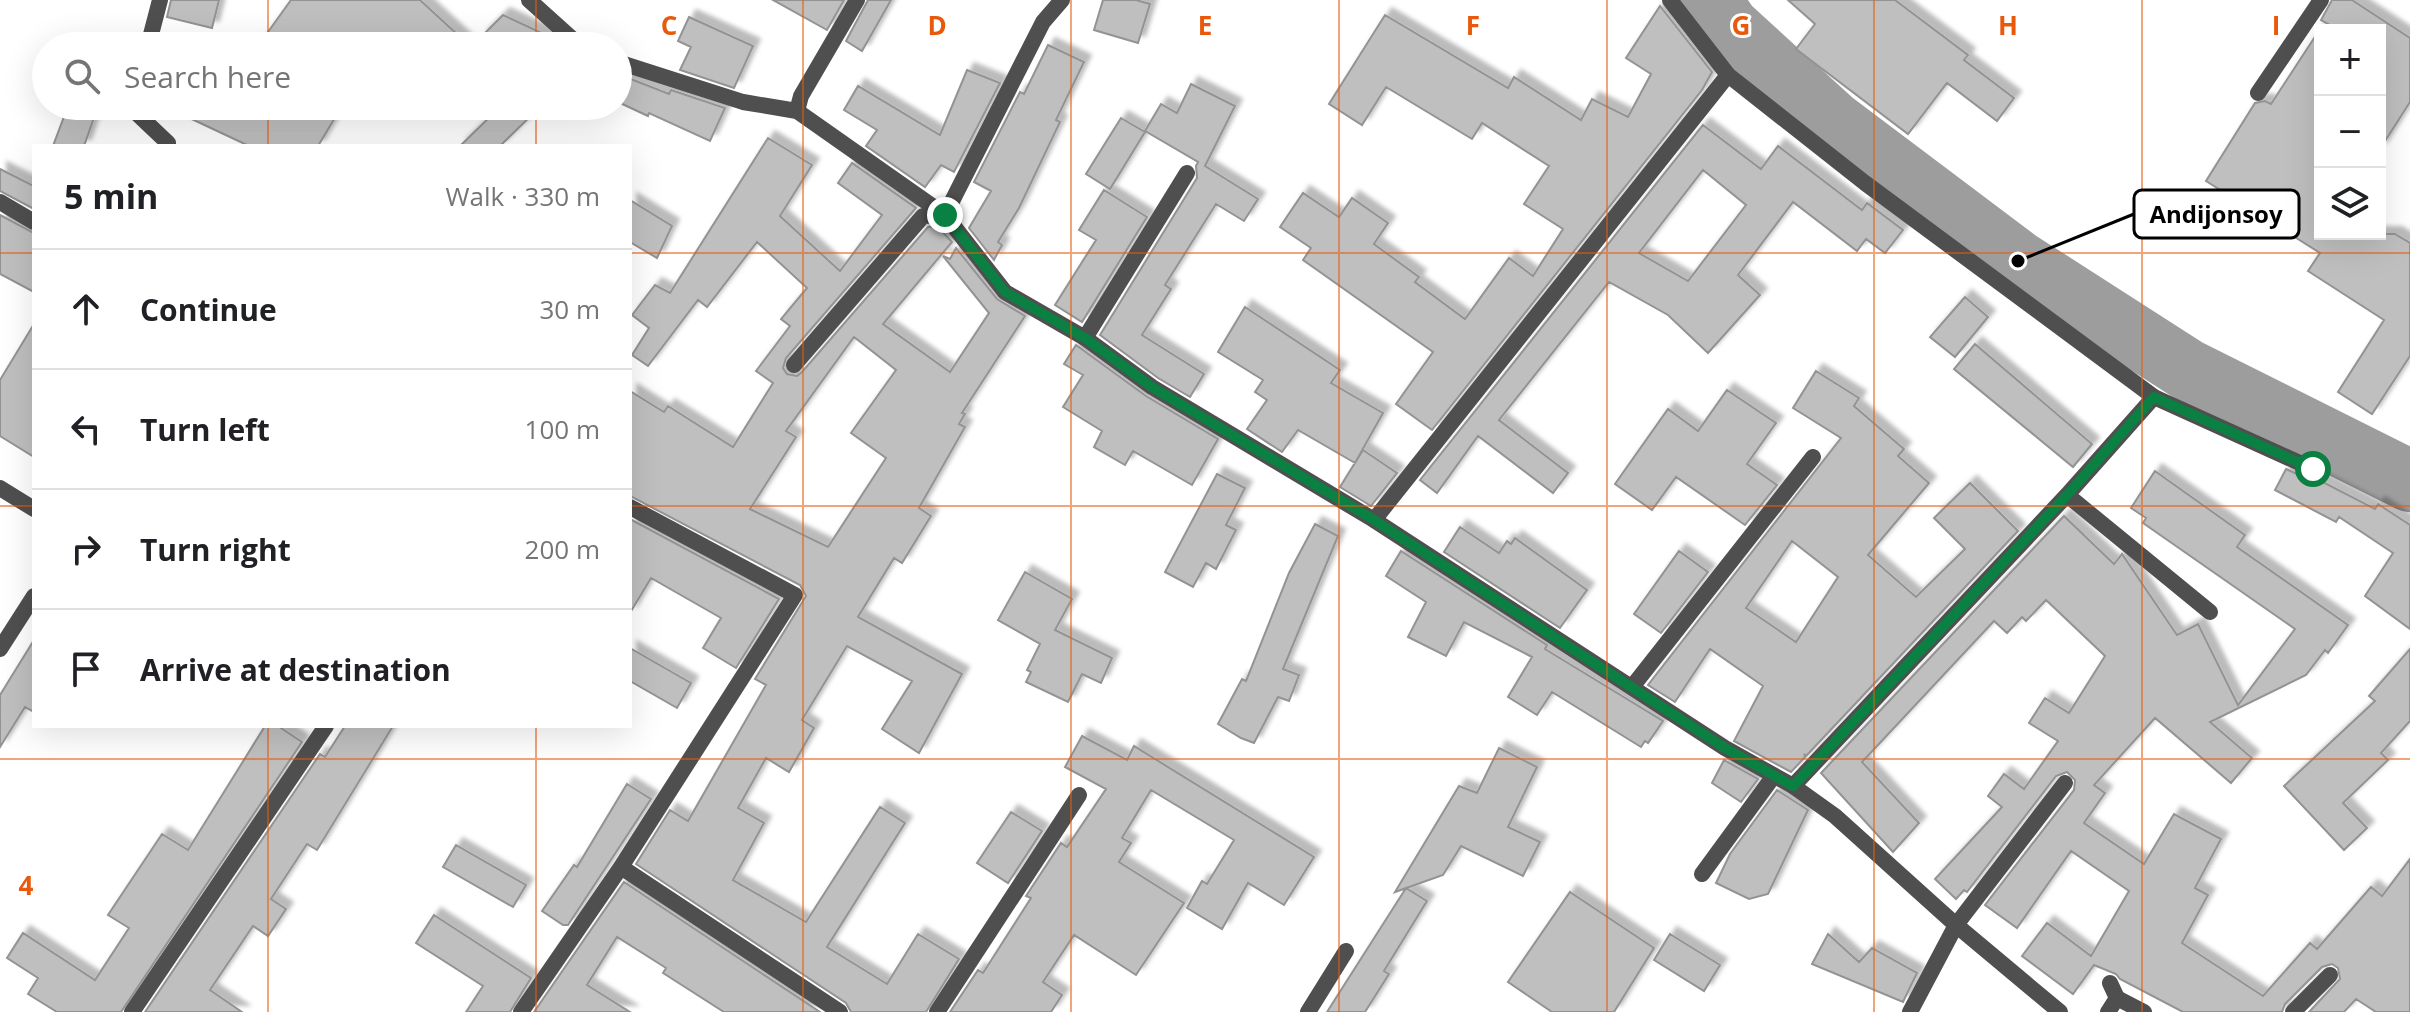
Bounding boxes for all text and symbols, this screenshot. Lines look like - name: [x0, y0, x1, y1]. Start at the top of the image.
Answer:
- text: C: [661, 7, 677, 43]
- text: D: [927, 7, 947, 43]
- text: E: [1198, 7, 1212, 43]
- text: F: [1466, 7, 1480, 43]
- text: G: [1732, 7, 1750, 43]
- text: H: [1998, 7, 2018, 43]
- text: I: [2272, 7, 2280, 43]
- map controls: [2314, 24, 2386, 240]
- button: +: [2314, 24, 2386, 96]
- search box: [32, 32, 632, 120]
- icon: search: [60, 54, 104, 98]
- text: Search here: [124, 56, 291, 97]
- button: −: [2314, 96, 2386, 168]
- button: layers: [2314, 168, 2386, 240]
- text: 5 min: [64, 173, 158, 219]
- text: Walk · 330 m: [446, 178, 600, 214]
- callout: Andijonsoy: [2134, 190, 2299, 238]
- route end: [927, 197, 963, 233]
- text: Andijonsoy: [2149, 197, 2283, 230]
- icon: ahead: [64, 287, 108, 331]
- text: Continue: [140, 289, 277, 330]
- text: 30 m: [539, 291, 600, 327]
- icon: left: [64, 407, 108, 451]
- text: Turn left: [140, 409, 270, 450]
- text: 100 m: [525, 411, 600, 447]
- route start: [2295, 451, 2331, 487]
- icon: right: [64, 527, 108, 571]
- text: Turn right: [140, 529, 291, 570]
- text: 200 m: [525, 531, 600, 567]
- icon: arrive: [64, 647, 108, 691]
- text: Arrive at destination: [140, 649, 451, 690]
- text: 4: [19, 867, 34, 903]

